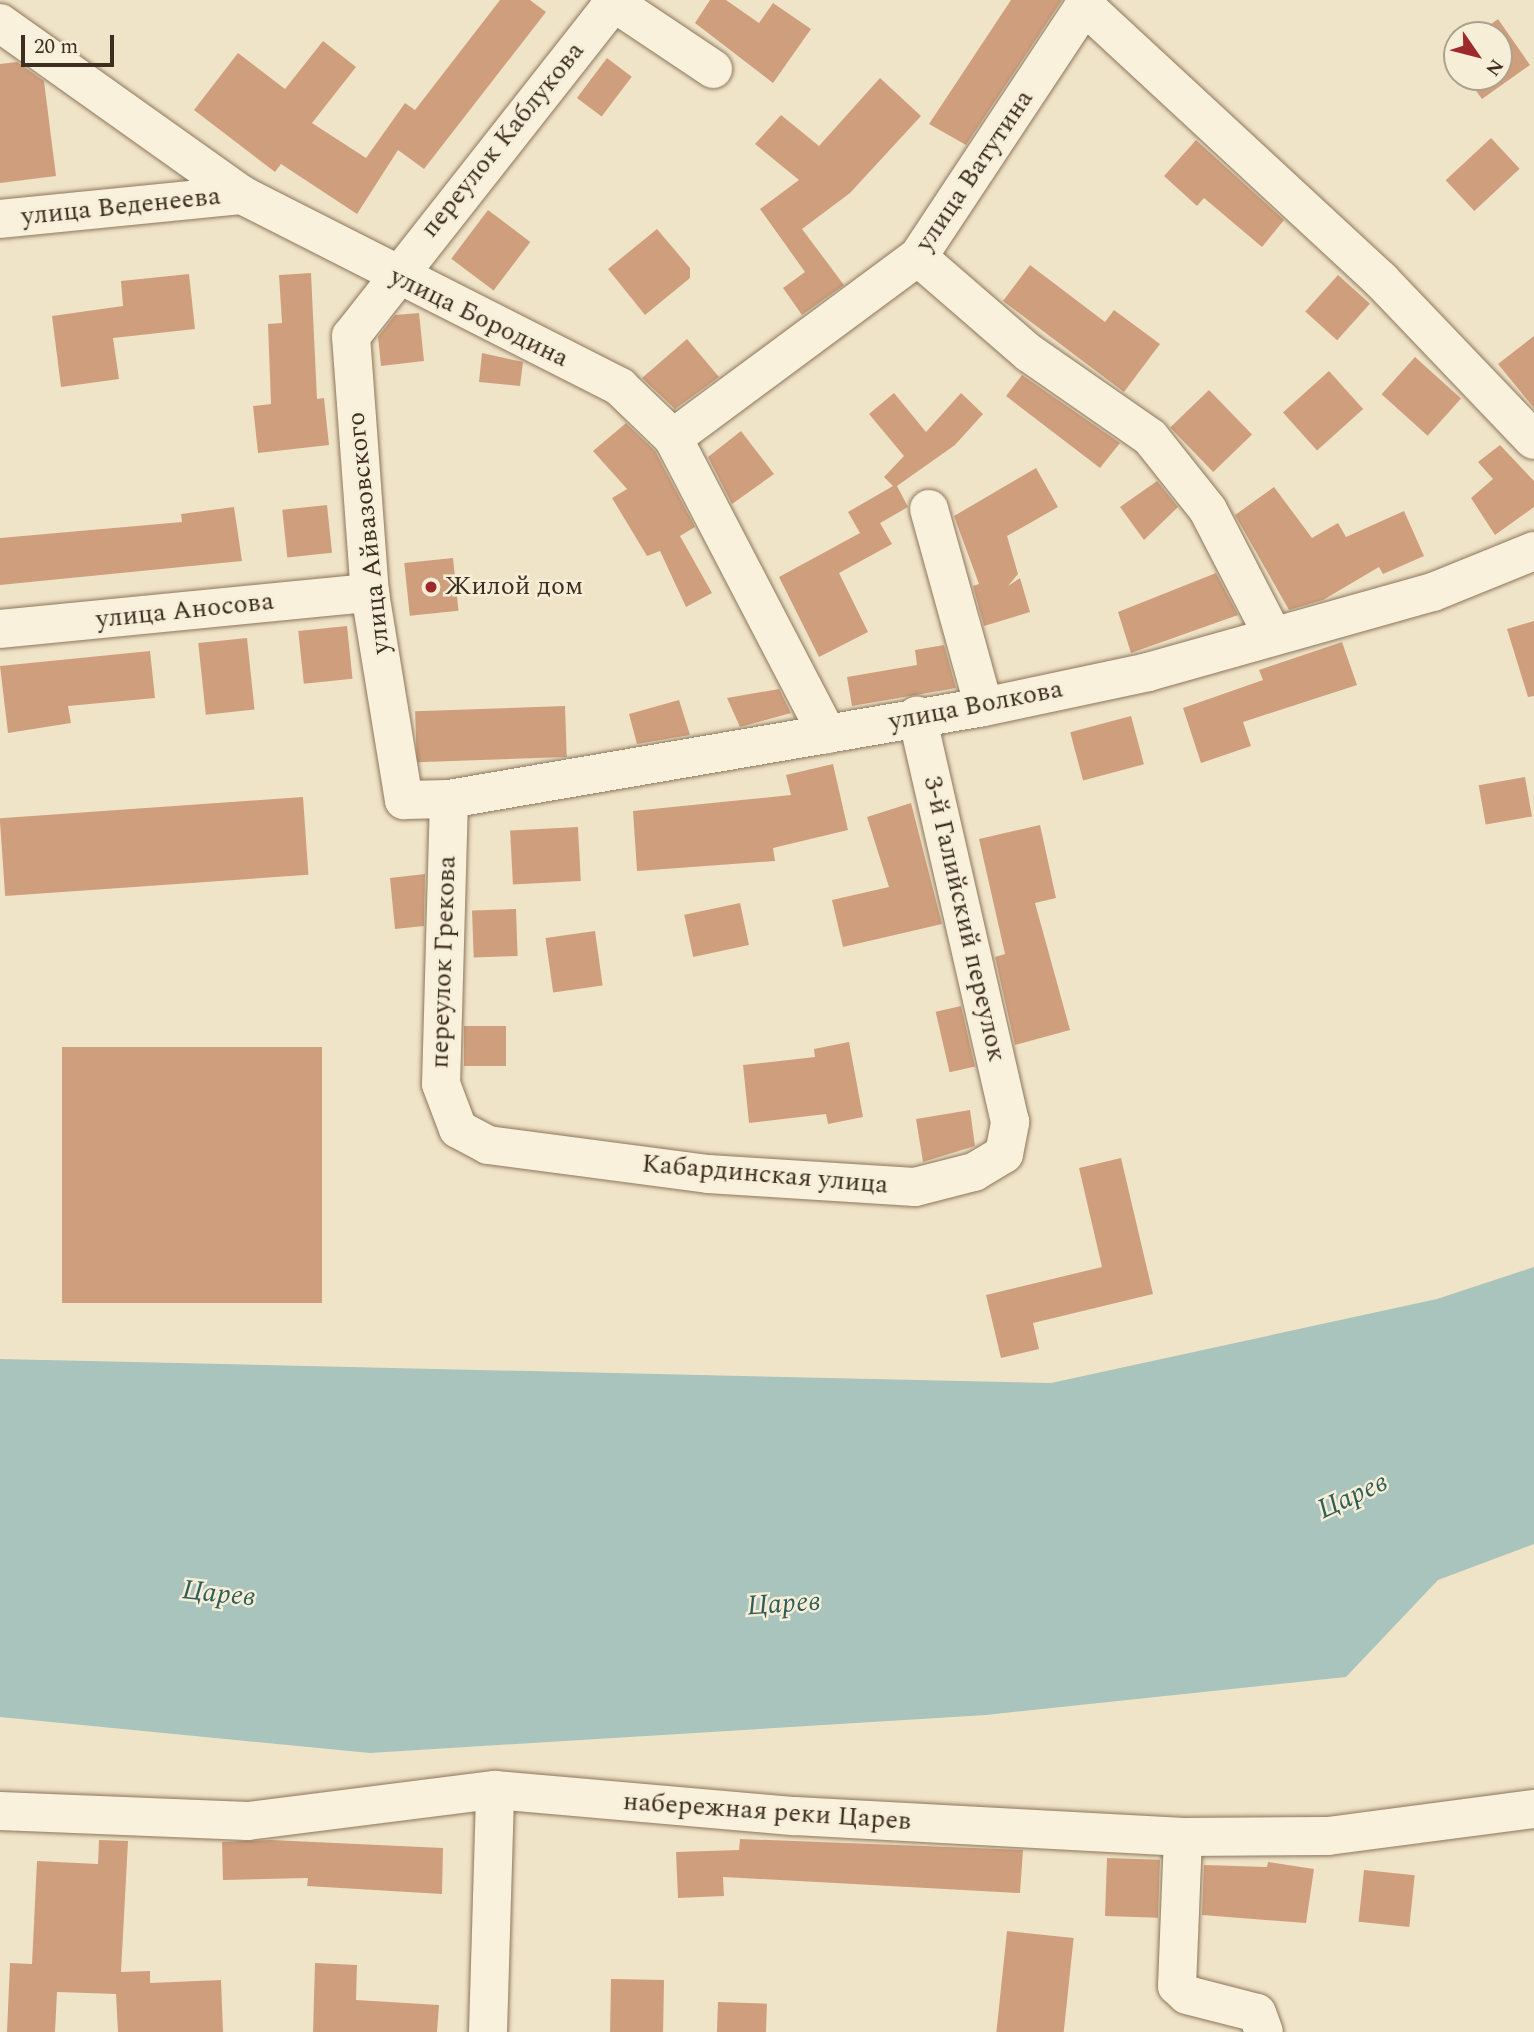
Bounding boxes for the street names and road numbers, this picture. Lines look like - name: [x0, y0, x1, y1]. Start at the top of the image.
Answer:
- street label: переулок Каблукова: [415, 36, 591, 244]
- street label: улица Ватутина: [909, 84, 1041, 258]
- street label: улица Веденеева: [20, 181, 222, 233]
- street label: улица Бородина: [385, 261, 573, 375]
- street label: улица Айвазовского: [341, 410, 397, 656]
- street label: улица Аносова: [95, 586, 275, 636]
- street label: улица Волкова: [886, 674, 1066, 738]
- street label: 3-й Галийский переулок: [916, 773, 1012, 1065]
- street label: переулок Грекова: [425, 855, 463, 1069]
- street label: Кабардинская улица: [640, 1149, 890, 1201]
- street label: набережная реки Царев: [622, 1786, 912, 1838]

